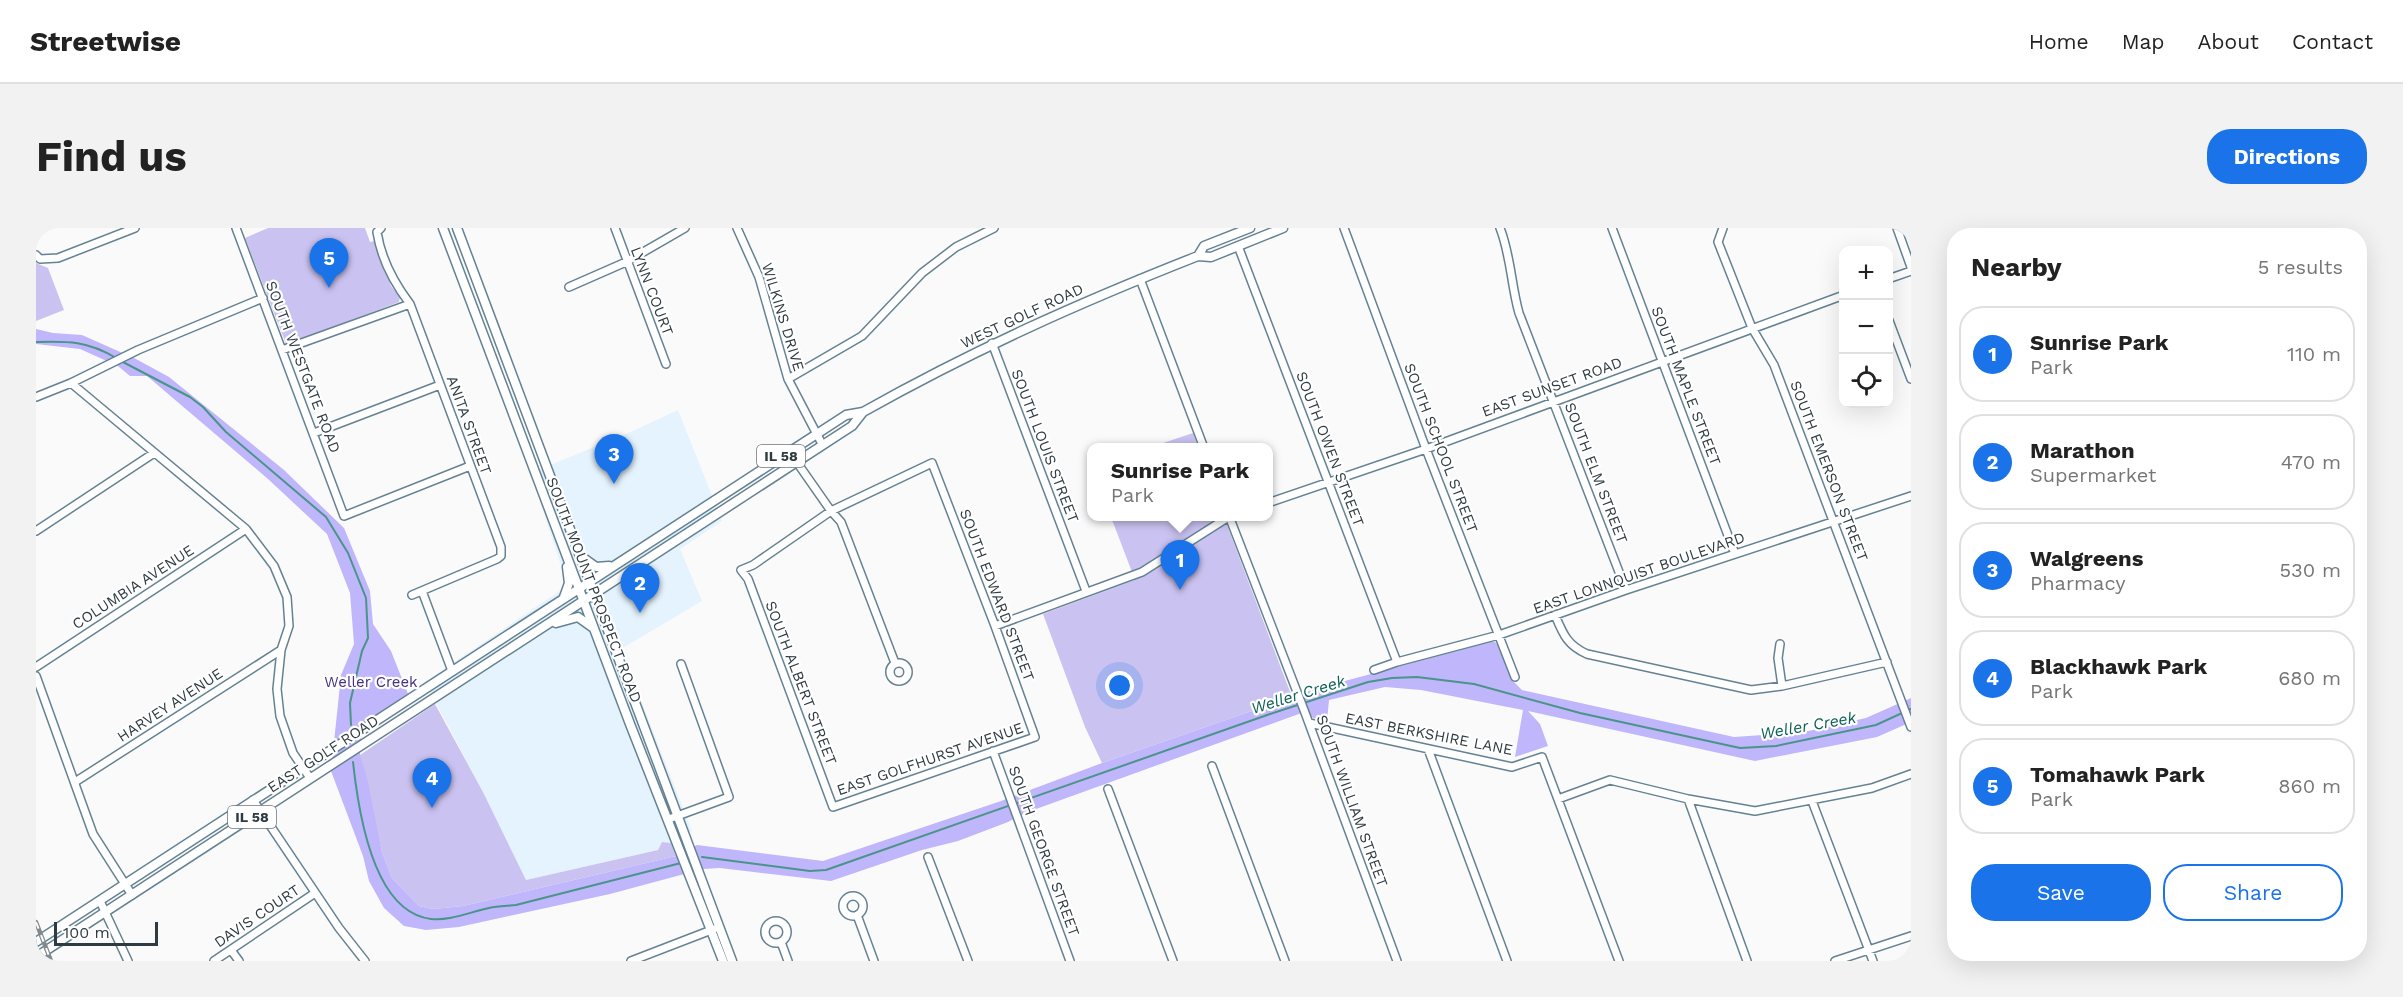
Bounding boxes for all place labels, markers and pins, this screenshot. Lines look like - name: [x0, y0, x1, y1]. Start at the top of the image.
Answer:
- pin: 5: [310, 238, 348, 288]
- pin: 3: [594, 434, 634, 484]
- pin: 1: [1160, 540, 1200, 590]
- pin: 2: [620, 564, 660, 613]
- pin: 4: [412, 758, 452, 808]

